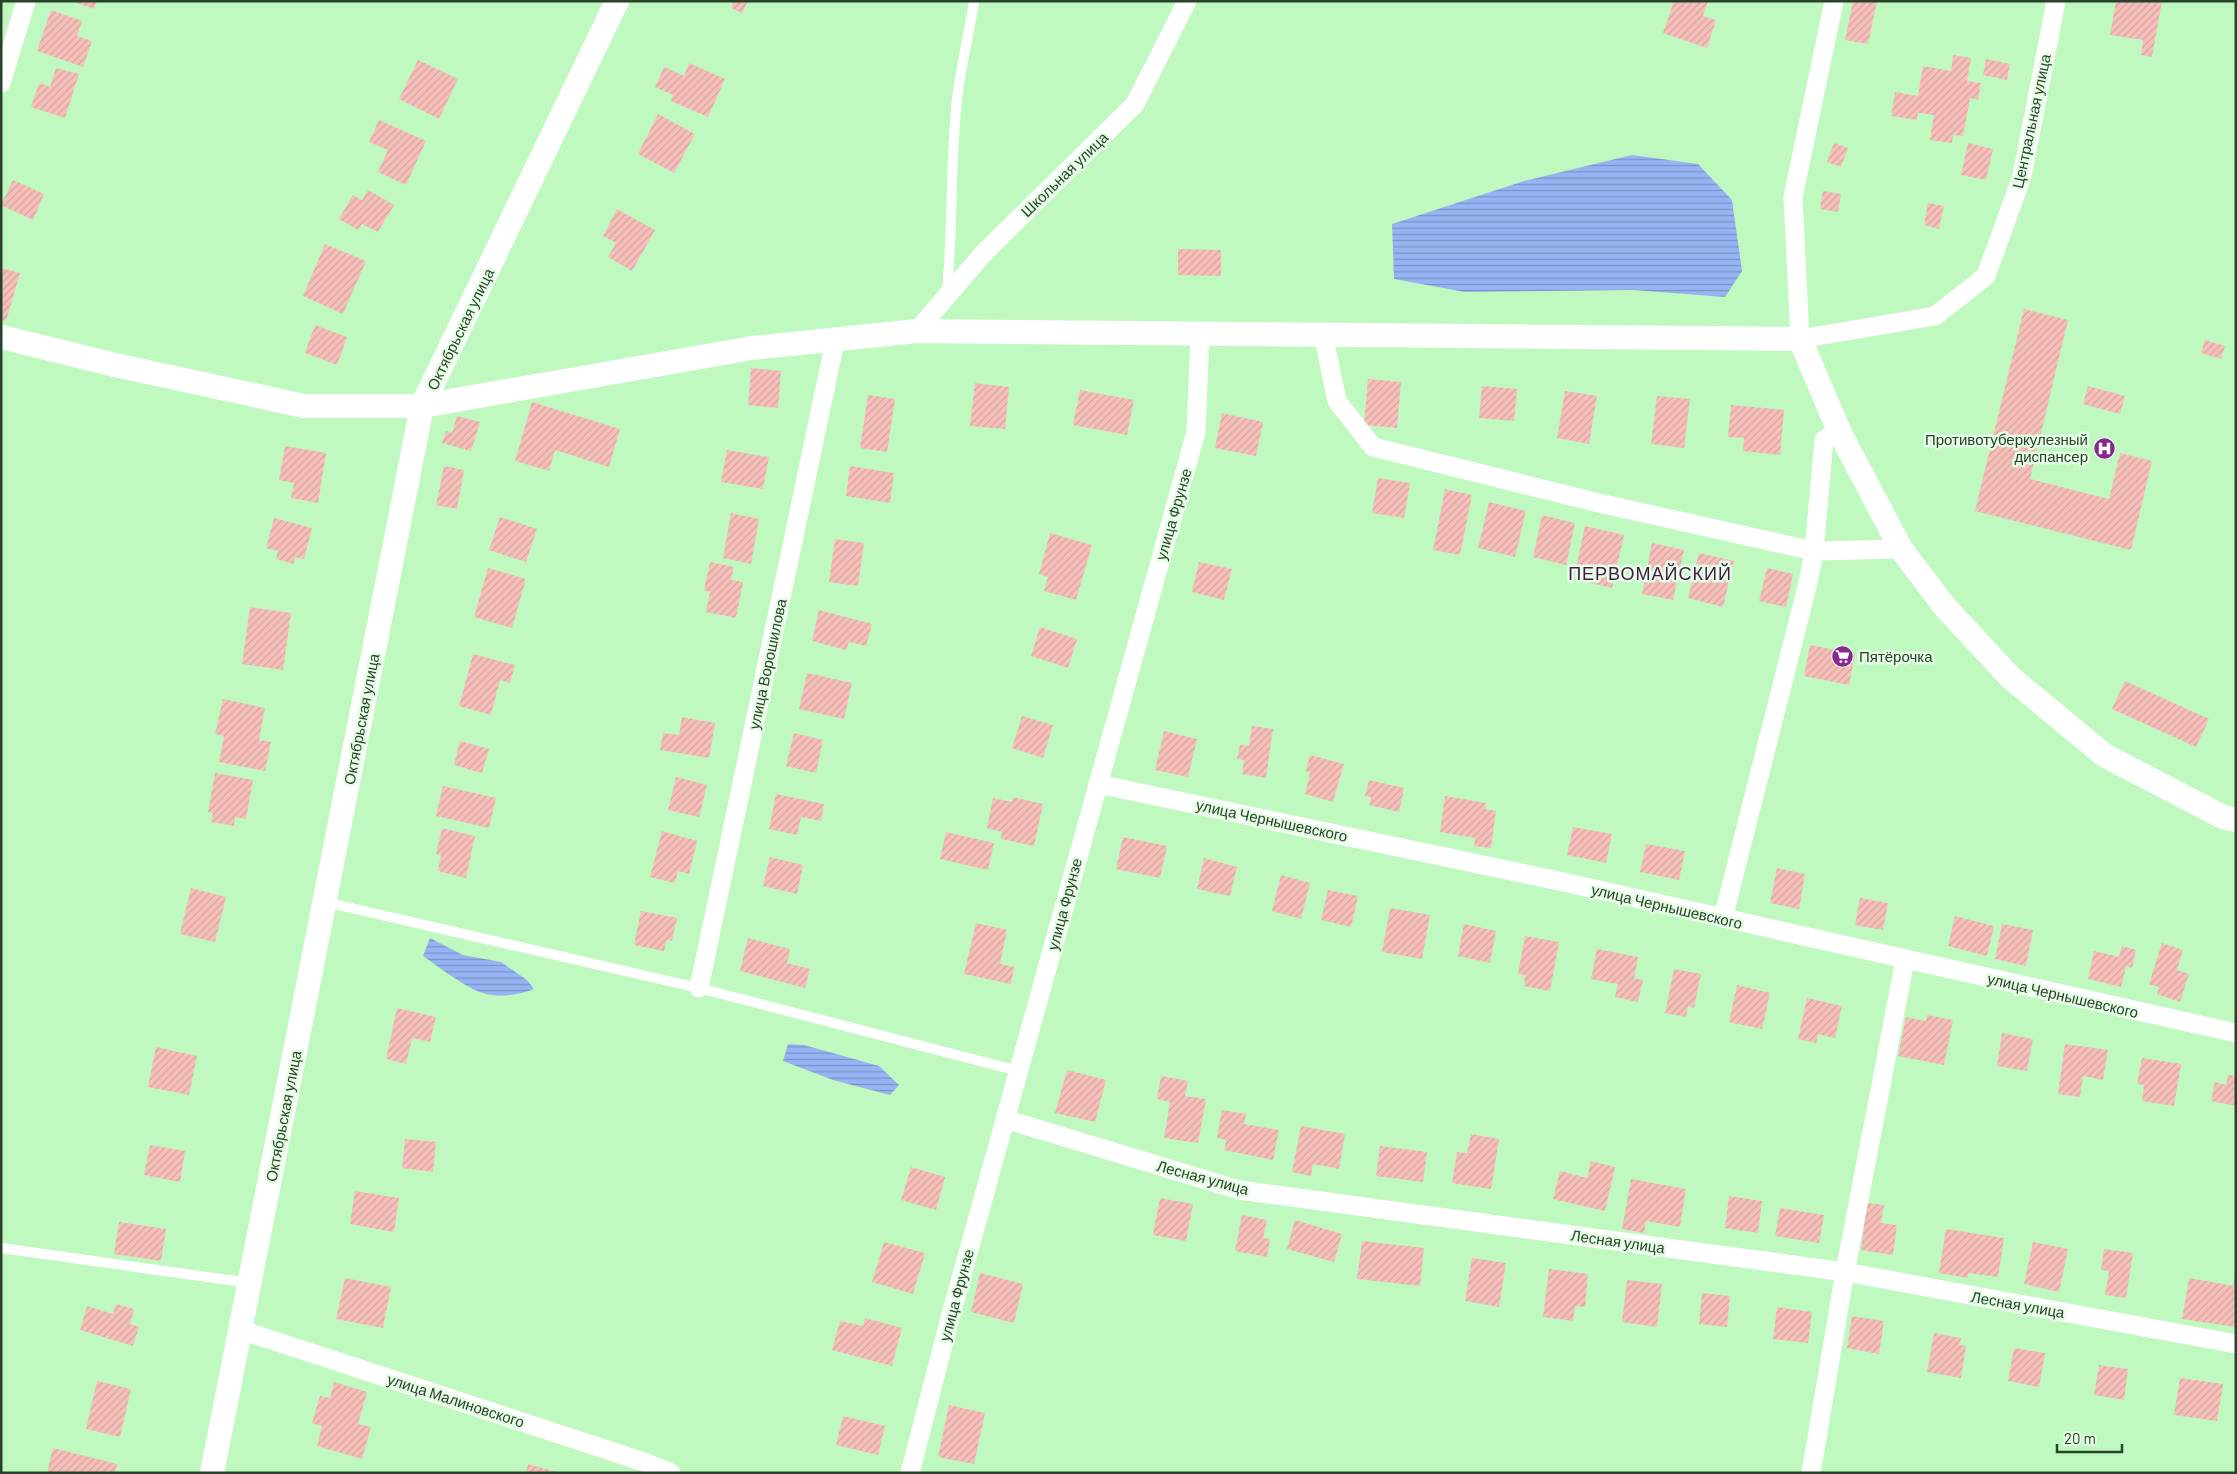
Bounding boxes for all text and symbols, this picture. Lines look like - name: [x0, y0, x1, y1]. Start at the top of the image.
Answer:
- street label: Центральная улица: [2008, 52, 2054, 190]
- street label: Школьная улица: [1017, 127, 1112, 220]
- street label: Октябрьская улица: [423, 265, 498, 393]
- place label: Противотуберкулезный диспансер: [1925, 430, 2088, 465]
- hospital icon: Противотуберкулезный диспансер: [2092, 436, 2116, 460]
- street label: улица Фрунзе: [1151, 466, 1195, 562]
- district label: ПЕРВОМАЙСКИЙ: [1568, 562, 1732, 584]
- street label: улица Ворошилова: [744, 596, 790, 731]
- supermarket icon: Пятёрочка: [1831, 644, 1855, 668]
- place label: Пятёрочка: [1859, 647, 1933, 665]
- street label: Октябрьская улица: [339, 651, 383, 786]
- street label: улица Чернышевского: [1195, 795, 1349, 845]
- street label: улица Фрунзе: [1043, 856, 1085, 952]
- street label: улица Чернышевского: [1590, 880, 1744, 932]
- street label: улица Чернышевского: [1986, 969, 2140, 1021]
- street label: Октябрьская улица: [261, 1048, 305, 1183]
- street label: Лесная улица: [1155, 1156, 1252, 1198]
- street label: Лесная улица: [1570, 1225, 1667, 1257]
- street label: улица Фрунзе: [935, 1247, 977, 1343]
- street label: Лесная улица: [1970, 1287, 2067, 1321]
- street label: улица Малиновского: [385, 1369, 527, 1431]
- scale bar: [2057, 1422, 2122, 1454]
- text: 20 m: [2064, 1429, 2096, 1447]

